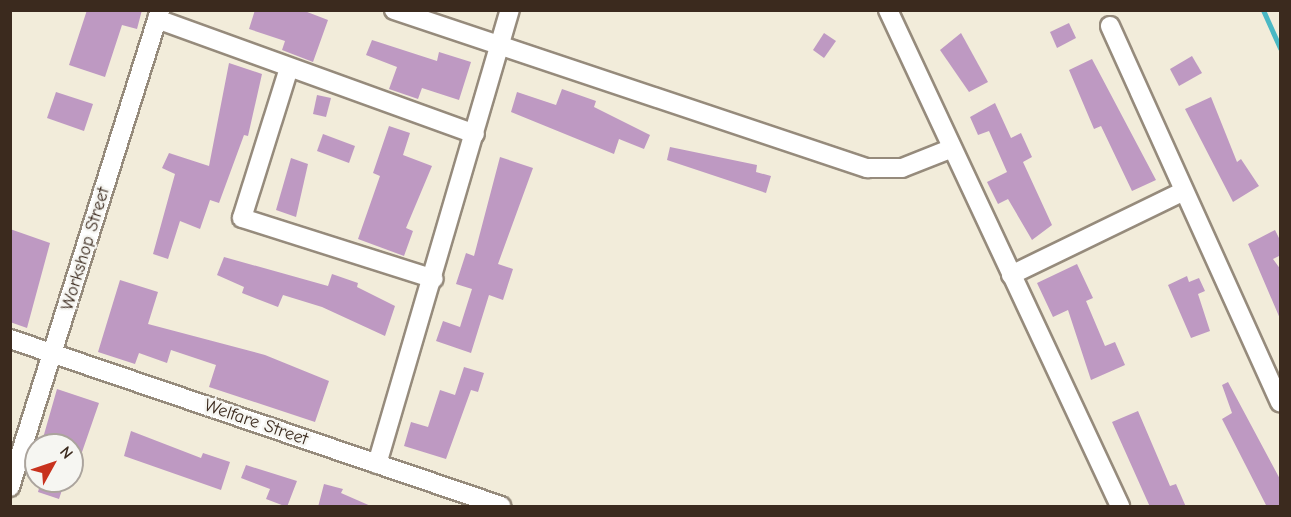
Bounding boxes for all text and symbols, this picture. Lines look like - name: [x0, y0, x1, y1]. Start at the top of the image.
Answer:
- street label: Workshop Street: [57, 185, 115, 313]
- street label: Welfare Street: [201, 395, 311, 451]
- north arrow: [24, 433, 84, 493]
- text: N: [56, 443, 77, 462]

